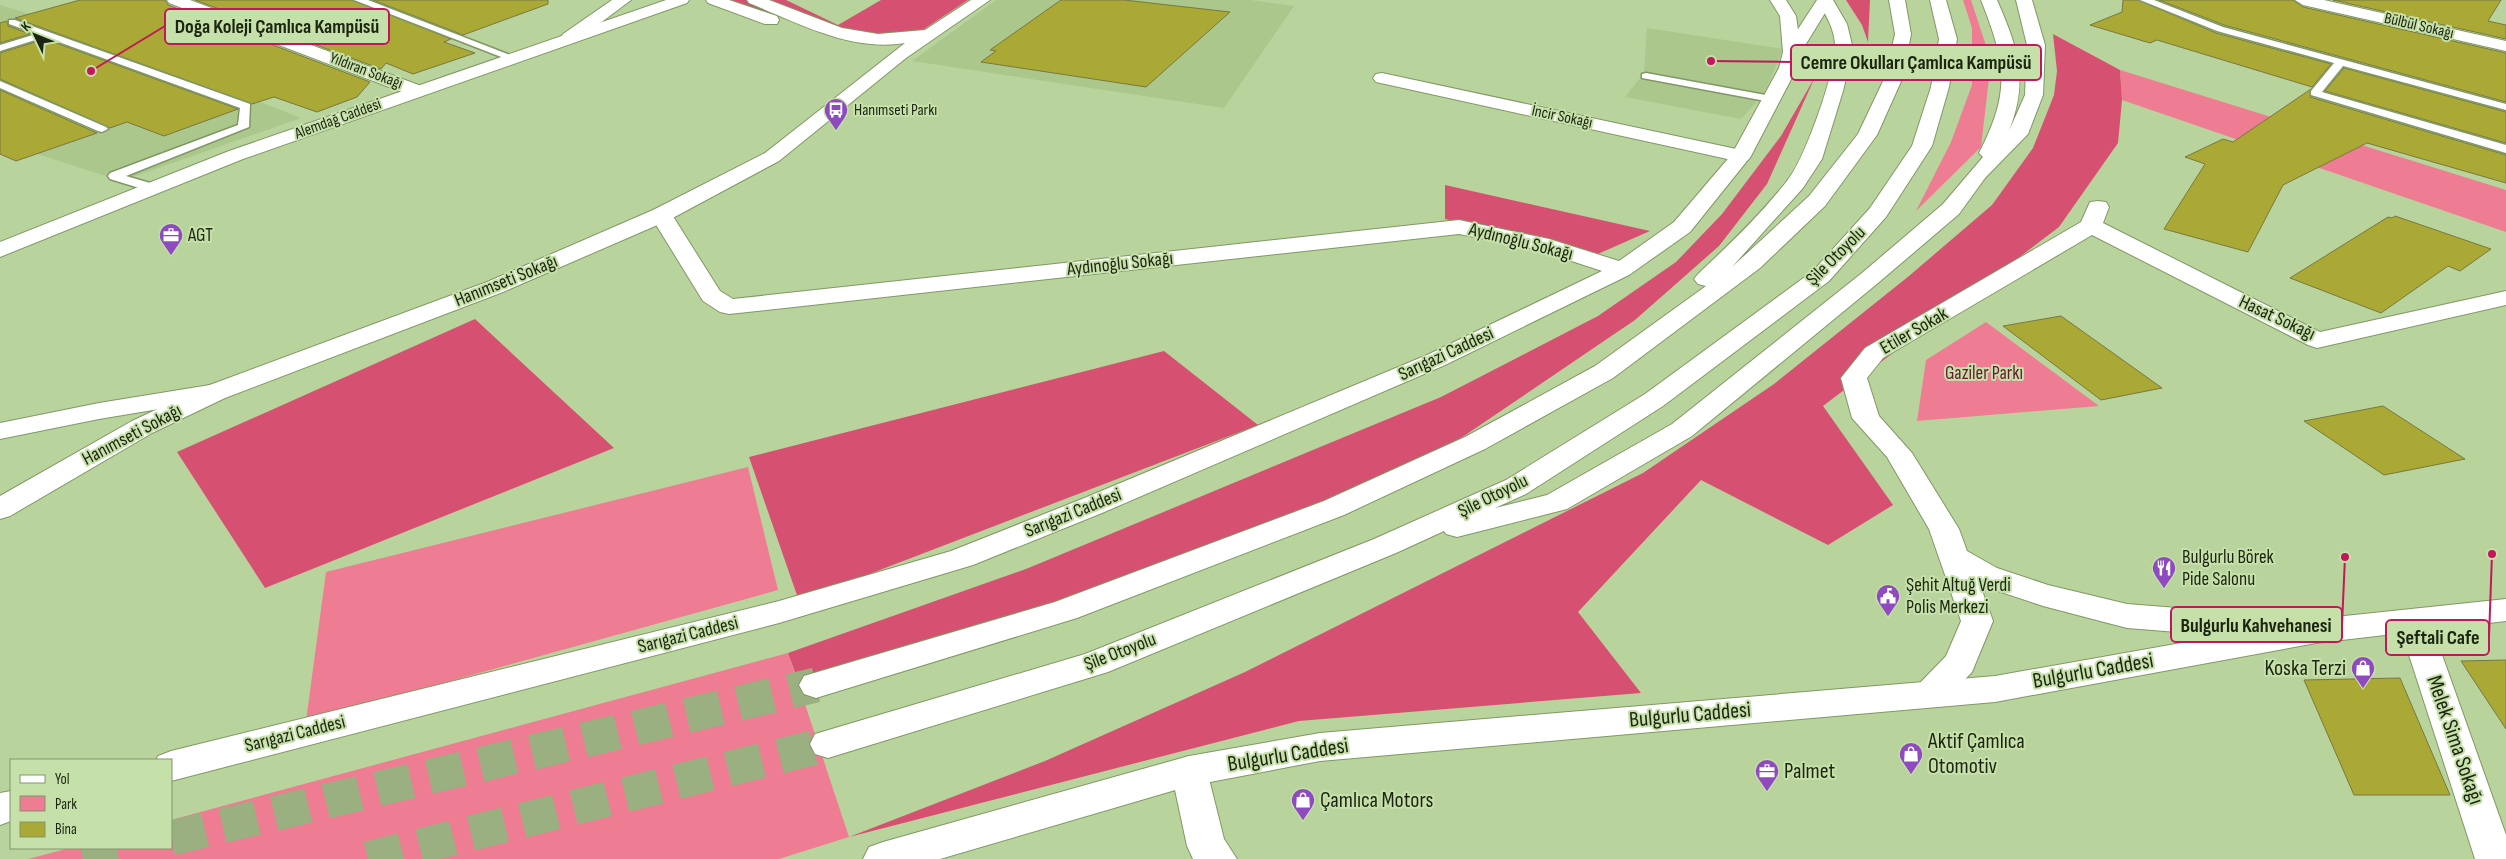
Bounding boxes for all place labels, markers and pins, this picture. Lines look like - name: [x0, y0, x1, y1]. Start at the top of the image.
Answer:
- callout: Doğa Koleji Çamlıca Kampüsü: [165, 9, 389, 44]
- callout: Cemre Okulları Çamlıca Kampüsü: [1791, 45, 2041, 80]
- bus stop icon: Hanımseti Parkı: [823, 97, 849, 131]
- place label: Hanımseti Parkı: [854, 101, 937, 120]
- office icon: AGT: [158, 222, 184, 256]
- place label: AGT: [187, 224, 213, 247]
- place label: Bulgurlu Börek Pide Salonu: [2182, 546, 2275, 591]
- restaurant icon: Bulgurlu Börek Pide Salonu: [2151, 555, 2177, 589]
- place label: Şehit Altuğ Verdi Polis Merkezi: [1906, 574, 2011, 619]
- public building icon: Şehit Altuğ Verdi Polis Merkezi: [1875, 583, 1901, 617]
- callout: Bulgurlu Kahvehanesi: [2171, 607, 2342, 642]
- callout: Şeftali Cafe: [2386, 620, 2489, 655]
- place label: Koska Terzi: [2264, 655, 2346, 682]
- shop icon: Koska Terzi: [2350, 655, 2376, 689]
- place label: Aktif Çamlıca Otomotiv: [1927, 728, 2025, 780]
- shop icon: Aktif Çamlıca Otomotiv: [1898, 741, 1924, 775]
- office icon: Palmet: [1754, 758, 1780, 792]
- place label: Palmet: [1784, 758, 1835, 785]
- shop icon: Çamlıca Motors: [1290, 787, 1316, 821]
- place label: Çamlıca Motors: [1320, 787, 1433, 814]

